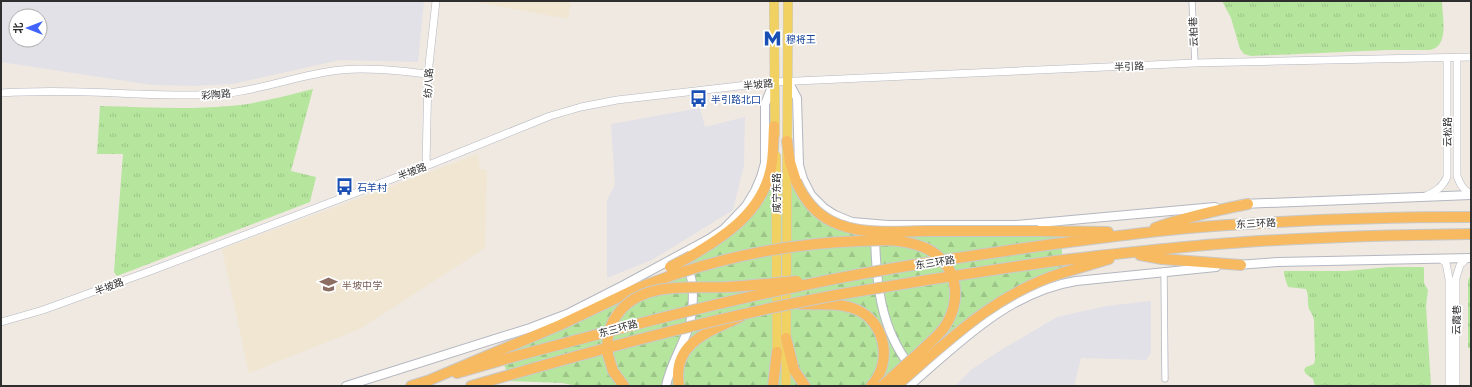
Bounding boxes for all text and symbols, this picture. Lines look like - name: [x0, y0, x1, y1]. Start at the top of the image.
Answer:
- north arrow: [8, 8, 48, 48]
- street label: 云柏巷: [1186, 17, 1200, 47]
- text: 北: [11, 23, 25, 34]
- metro station icon: 穆将王: [763, 29, 783, 49]
- place label: 穆将王: [786, 33, 816, 45]
- street label: 半引路: [1114, 59, 1144, 73]
- street label: 纺八路: [421, 68, 435, 98]
- street label: 半坡路: [742, 76, 774, 92]
- street label: 彩陶路: [201, 87, 231, 101]
- bus stop icon: 半引路北口: [688, 89, 708, 109]
- place label: 半引路北口: [711, 93, 761, 105]
- street label: 云松路: [1441, 117, 1453, 147]
- street label: 半坡路: [396, 160, 428, 182]
- street label: 咸宁东路: [770, 173, 782, 213]
- bus stop icon: 石羊村: [334, 177, 354, 197]
- place label: 石羊村: [357, 181, 387, 193]
- street label: 东三环路: [1236, 216, 1276, 230]
- street label: 东三环路: [914, 253, 956, 271]
- street label: 半坡路: [93, 275, 125, 297]
- school or university icon: 半坡中学: [319, 275, 339, 295]
- place label: 半坡中学: [342, 279, 382, 291]
- street label: 云霞巷: [1450, 305, 1462, 335]
- street label: 东三环路: [597, 317, 639, 339]

